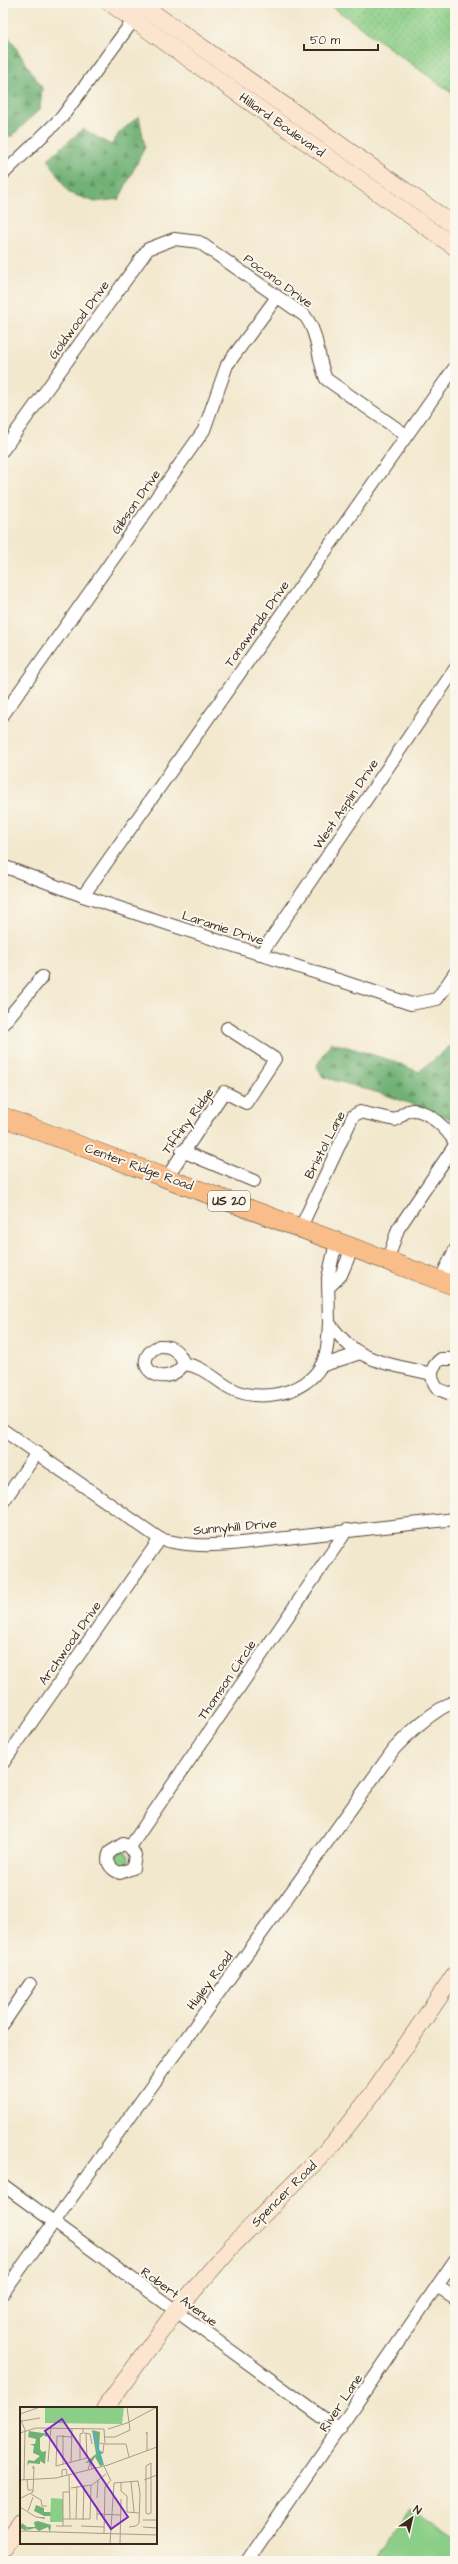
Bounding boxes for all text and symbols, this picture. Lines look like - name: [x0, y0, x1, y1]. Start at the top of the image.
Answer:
- scale bar: [304, 26, 378, 52]
- text: 50 m: [310, 32, 341, 49]
- street label: Hilliard Boulevard: [235, 89, 329, 162]
- street label: Pocono Drive: [240, 250, 316, 312]
- street label: Goldwood Drive: [44, 277, 114, 363]
- street label: Gibson Drive: [107, 466, 165, 538]
- street label: Tonawanda Drive: [220, 577, 294, 671]
- street label: West Asplin Drive: [309, 755, 383, 853]
- street label: Laramie Drive: [180, 906, 266, 950]
- street label: Tiffiny Ridge: [158, 1084, 219, 1158]
- street label: Bristol Lane: [300, 1108, 350, 1182]
- street label: Center Ridge Road: [82, 1139, 196, 1196]
- road number: US 20: [208, 1191, 250, 1211]
- street label: Sunnyhill Drive: [192, 1514, 278, 1541]
- street label: Archwood Drive: [34, 1597, 106, 1689]
- street label: Thomson Circle: [193, 1636, 261, 1724]
- street label: Higley Road: [183, 1948, 238, 2014]
- street label: Spencer Road: [247, 2157, 321, 2231]
- street label: Robert Avenue: [137, 2263, 221, 2331]
- street label: River Lane: [315, 2370, 367, 2436]
- inset map: [20, 2407, 157, 2544]
- north arrow: [392, 2498, 432, 2538]
- text: N: [410, 2502, 424, 2518]

